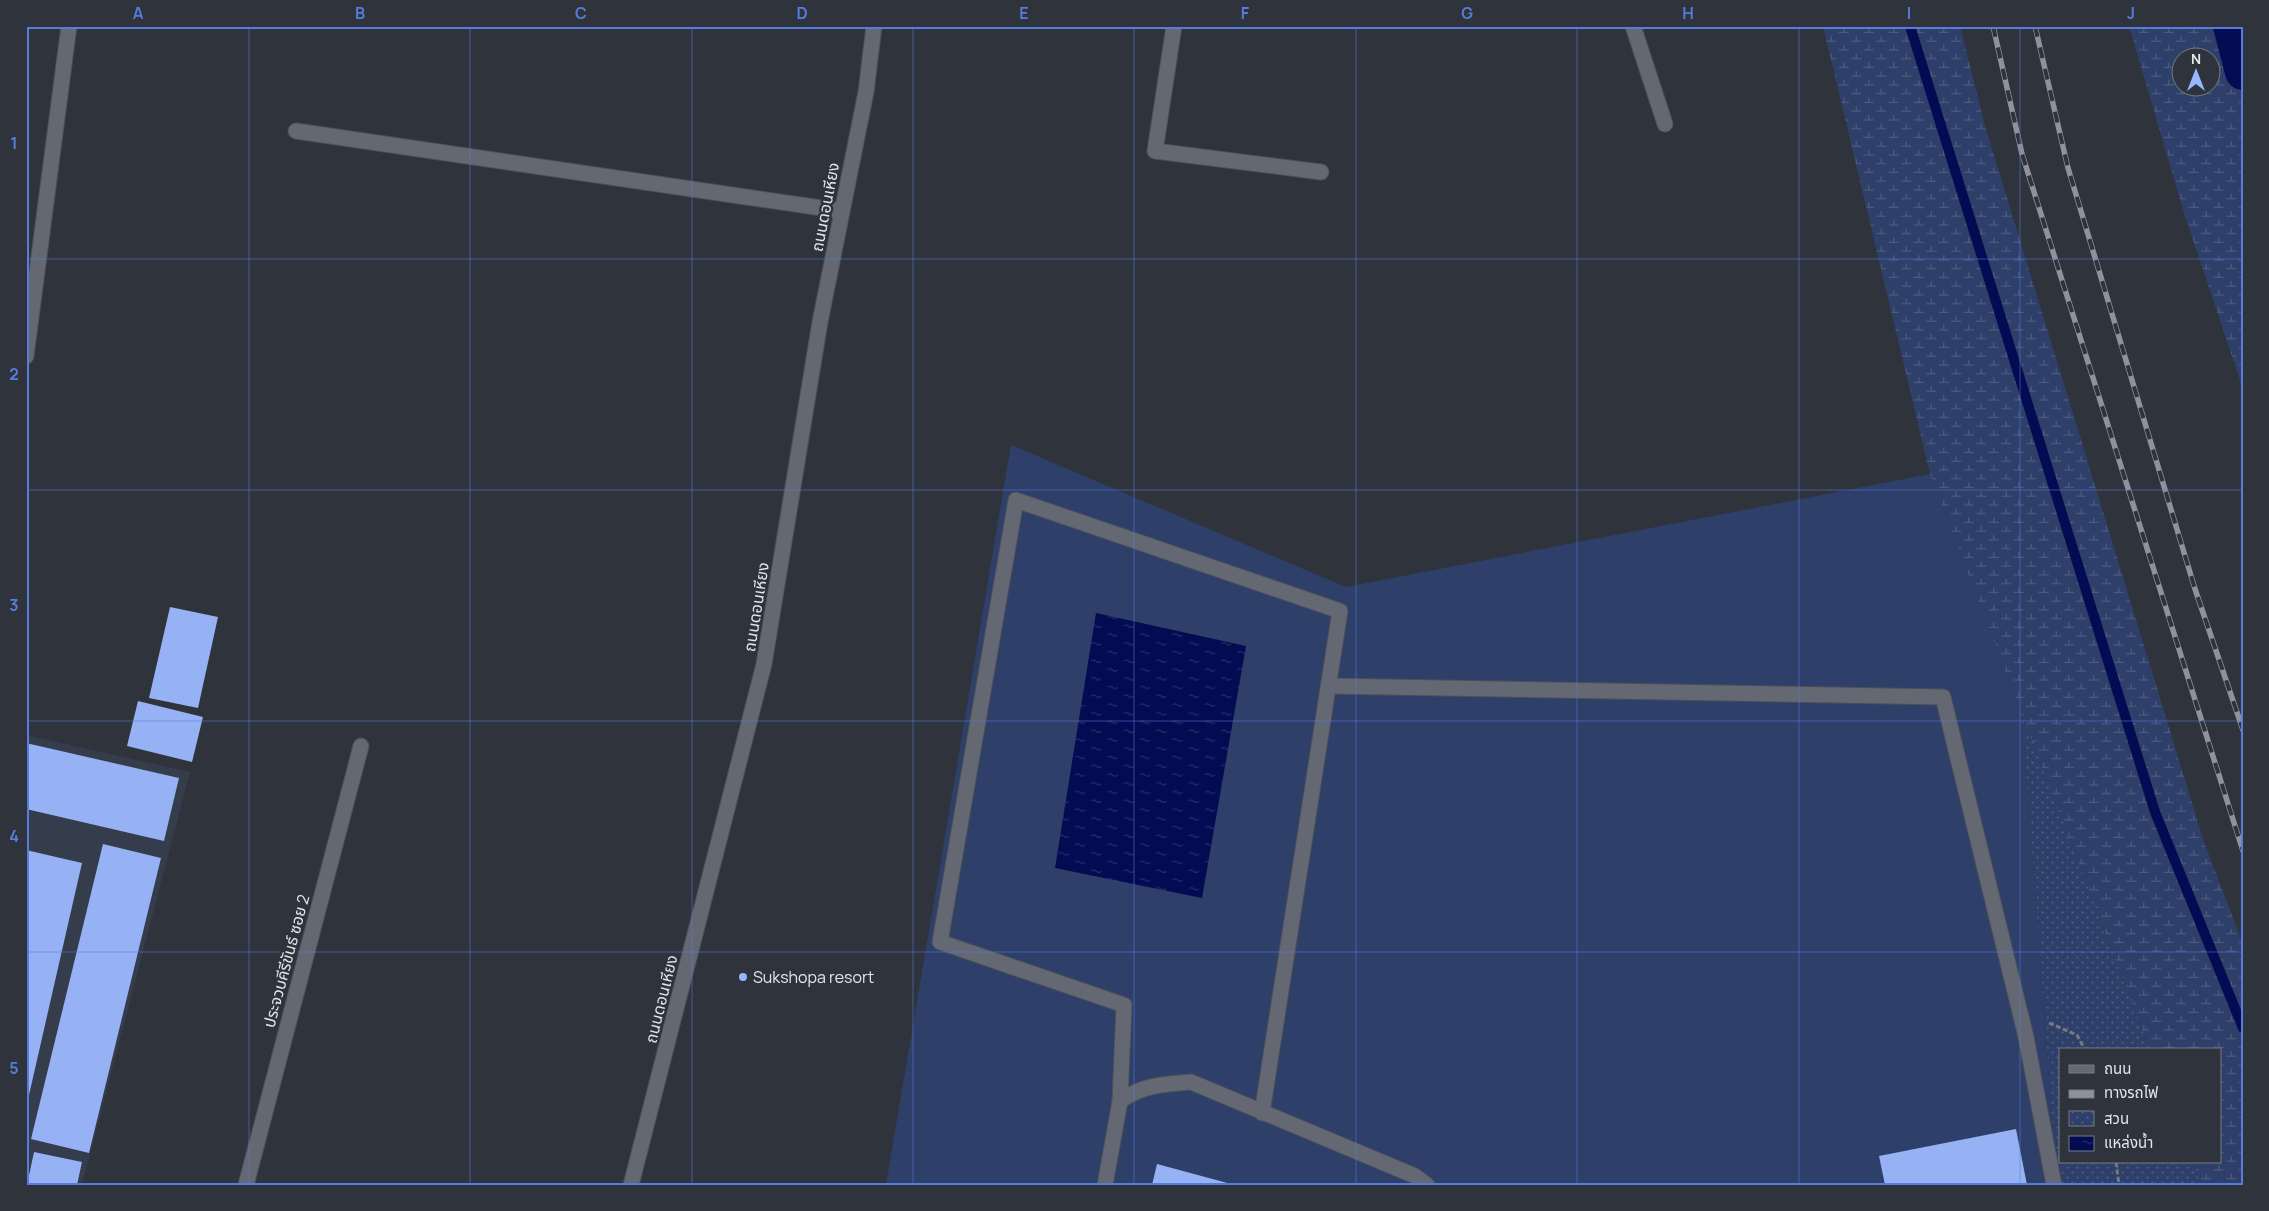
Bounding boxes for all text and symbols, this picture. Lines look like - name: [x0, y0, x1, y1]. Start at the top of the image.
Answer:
- text: A: [133, 2, 144, 24]
- text: B: [355, 2, 365, 24]
- text: C: [575, 2, 587, 24]
- text: D: [796, 2, 808, 24]
- text: E: [1019, 2, 1029, 24]
- text: F: [1241, 2, 1250, 24]
- text: G: [1461, 2, 1473, 24]
- text: H: [1682, 2, 1694, 24]
- text: I: [1907, 2, 1911, 24]
- text: J: [2127, 2, 2135, 24]
- north arrow: [2172, 48, 2222, 98]
- text: N: [2191, 49, 2201, 68]
- text: 1: [10, 132, 18, 154]
- street label: ถนนดอนเหียง: [806, 161, 844, 253]
- text: 2: [9, 363, 19, 385]
- street label: ถนนดอนเหียง: [738, 561, 774, 653]
- text: 3: [9, 594, 19, 616]
- text: 4: [9, 825, 19, 847]
- street label: ประจวบคีรีขันธ์ ซอย 2: [258, 892, 314, 1030]
- street label: ถนนดอนเหียง: [639, 953, 683, 1045]
- place label: Sukshopa resort: [753, 966, 874, 988]
- marker: Sukshopa resort: [737, 971, 749, 983]
- legend: [2059, 1048, 2222, 1164]
- text: 5: [9, 1057, 19, 1079]
- text: ถนน: [2104, 1058, 2131, 1079]
- text: ทางรถไฟ: [2104, 1082, 2158, 1103]
- text: สวน: [2104, 1108, 2129, 1129]
- text: แหล่งน้ำ: [2104, 1132, 2153, 1153]

